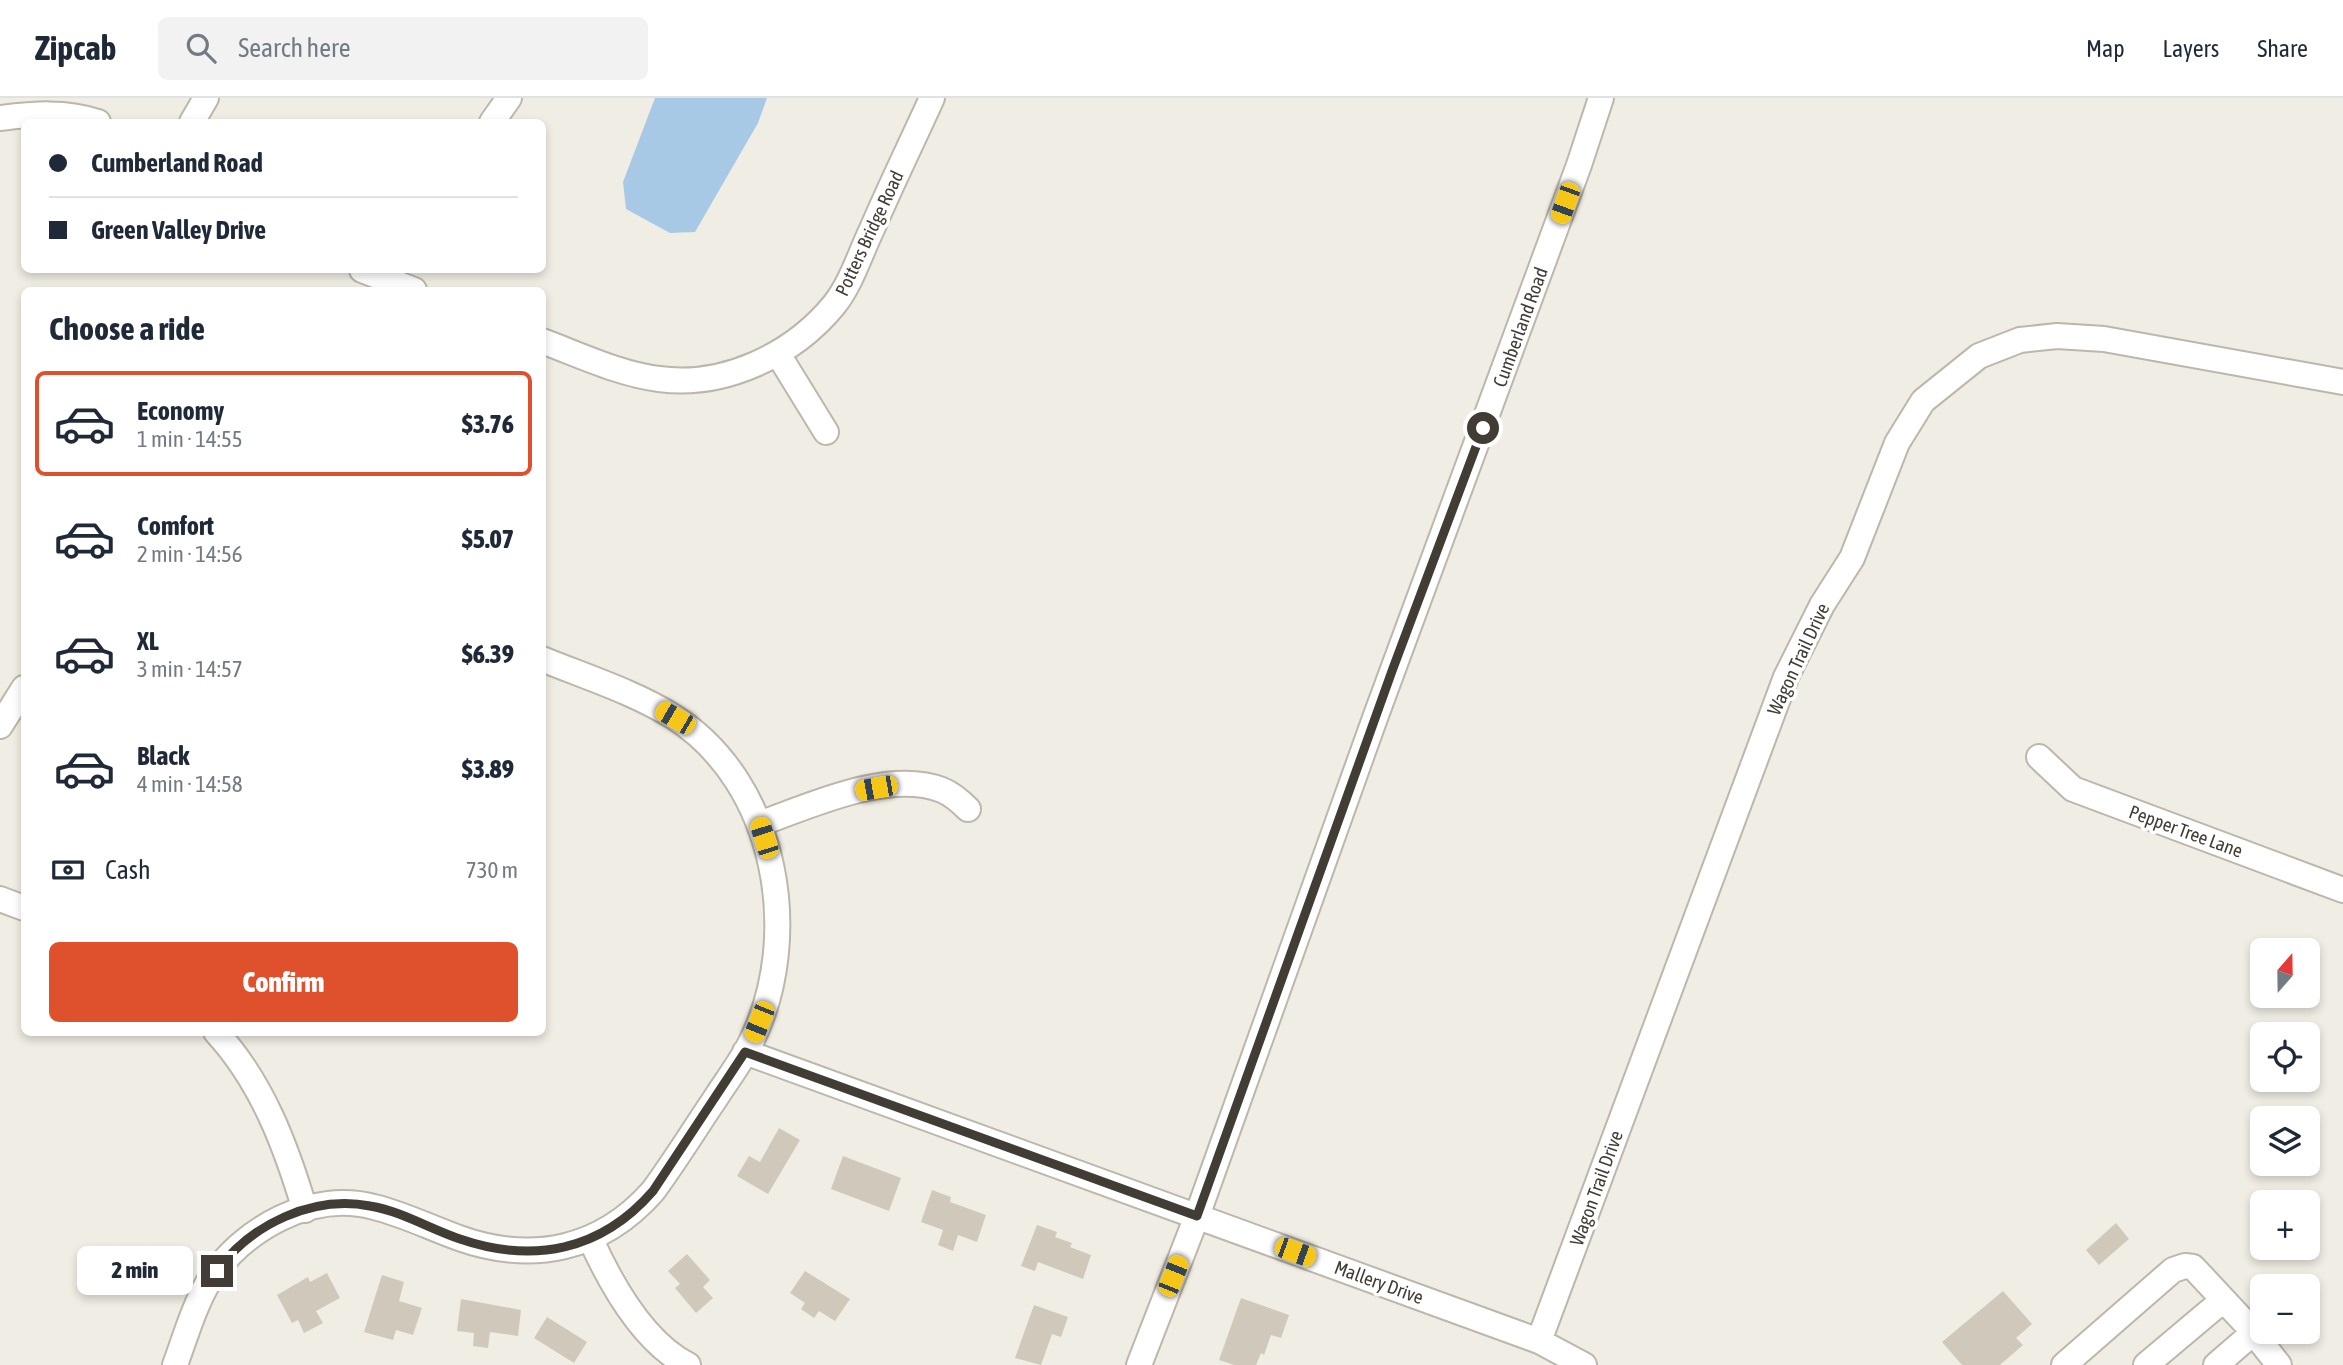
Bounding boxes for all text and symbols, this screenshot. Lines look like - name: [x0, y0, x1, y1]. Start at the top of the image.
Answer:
- search box: [158, 17, 648, 80]
- text: Zipcab: [35, 29, 116, 67]
- icon: search: [182, 29, 220, 67]
- text: Search here: [238, 33, 350, 63]
- text: Map: [2086, 35, 2125, 62]
- text: Layers: [2163, 35, 2219, 62]
- text: Share: [2257, 35, 2308, 62]
- text: Cumberland Road: [91, 148, 263, 178]
- street label: Potters Bridge Road: [830, 167, 908, 299]
- car: [1548, 180, 1583, 226]
- text: Green Valley Drive: [91, 215, 266, 245]
- street label: Cumberland Road: [1488, 264, 1552, 390]
- text: Choose a ride: [49, 310, 205, 347]
- icon: car: [53, 392, 116, 455]
- text: Economy: [137, 396, 224, 426]
- text: $3.76: [462, 409, 514, 439]
- route start: [1467, 412, 1499, 444]
- text: 1 min · 14:55: [137, 426, 243, 452]
- icon: car: [53, 507, 116, 570]
- text: Comfort: [137, 511, 214, 541]
- text: $5.07: [462, 524, 514, 554]
- text: 2 min · 14:56: [137, 541, 243, 567]
- street label: Wagon Trail Drive: [1763, 600, 1833, 718]
- icon: car: [53, 622, 116, 685]
- text: XL: [137, 626, 159, 656]
- text: $6.39: [462, 639, 514, 669]
- text: 3 min · 14:57: [137, 656, 243, 682]
- car: [652, 698, 699, 738]
- icon: car: [53, 737, 116, 800]
- text: Black: [137, 741, 189, 771]
- text: $3.89: [462, 754, 514, 784]
- text: 4 min · 14:58: [137, 771, 243, 797]
- car: [854, 774, 899, 802]
- street label: Pepper Tree Lane: [2126, 800, 2246, 862]
- car: [748, 815, 781, 861]
- icon: cash: [49, 851, 87, 889]
- text: Cash: [105, 855, 151, 885]
- text: 730 m: [466, 857, 518, 883]
- north arrow: [2250, 938, 2320, 1008]
- map controls: [2250, 938, 2320, 1344]
- button: Confirm: [49, 942, 518, 1022]
- car: [742, 999, 777, 1045]
- button: locate: [2250, 1022, 2320, 1092]
- button: layers: [2250, 1106, 2320, 1176]
- street label: Wagon Trail Drive: [1565, 1128, 1627, 1248]
- button: +: [2250, 1190, 2320, 1260]
- car: [1272, 1235, 1319, 1269]
- callout: 2 min: [77, 1246, 192, 1296]
- car: [1156, 1253, 1191, 1299]
- route end: [201, 1255, 233, 1287]
- street label: Mallery Drive: [1332, 1256, 1426, 1308]
- text: 2 min: [112, 1257, 158, 1283]
- button: −: [2250, 1274, 2320, 1344]

